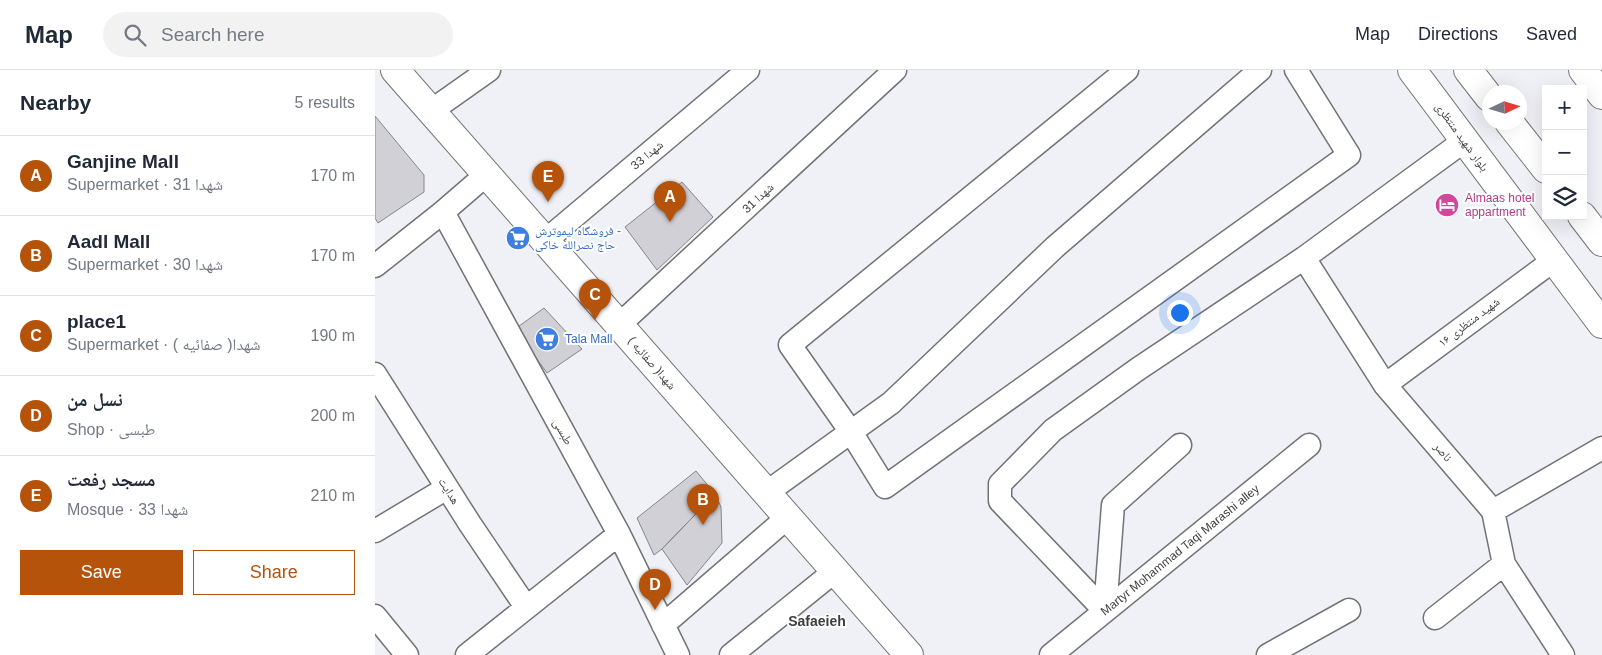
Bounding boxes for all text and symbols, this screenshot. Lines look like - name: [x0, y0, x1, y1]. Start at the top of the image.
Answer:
- search box: [103, 12, 453, 57]
- text: Map: [25, 21, 73, 48]
- icon: search: [121, 21, 149, 49]
- text: Search here: [161, 24, 265, 45]
- text: Map: [1355, 24, 1390, 44]
- text: Directions: [1418, 24, 1498, 44]
- text: Saved: [1526, 24, 1577, 44]
- north arrow: [1482, 85, 1527, 130]
- map controls: [1542, 85, 1587, 220]
- button: +: [1542, 85, 1587, 130]
- text: Nearby: [20, 91, 91, 114]
- text: 5 results: [295, 94, 355, 111]
- street label: بلوار شهید منتظری: [1432, 100, 1492, 174]
- button: −: [1542, 130, 1587, 175]
- street label: شهدا 33: [628, 137, 666, 172]
- text: Ganjine Mall: [67, 151, 179, 172]
- pin: E: [532, 161, 564, 202]
- text: A: [30, 167, 42, 184]
- text: 170 m: [311, 167, 355, 184]
- button: layers: [1542, 175, 1587, 220]
- text: Supermarket · شهدا 31: [67, 176, 223, 193]
- street label: شهدا 31: [739, 180, 777, 216]
- pin: A: [654, 181, 686, 222]
- place label: Almaas hotel appartment: [1465, 191, 1534, 219]
- hotel icon: Almaas hotel appartment: [1434, 192, 1460, 218]
- place label: فروشگاه لیموترش - حاج نصرالله خاکی: [535, 224, 621, 252]
- supermarket icon: فروشگاه لیموترش - حاج نصرالله خاکی: [505, 225, 531, 251]
- text: Aadl Mall: [67, 231, 150, 252]
- text: B: [30, 247, 42, 264]
- text: 170 m: [311, 247, 355, 264]
- text: Supermarket · شهدا 30: [67, 256, 223, 273]
- pin: C: [579, 279, 611, 320]
- street label: شهید منتظری ۱۶: [1436, 294, 1503, 350]
- your location: [1167, 300, 1193, 326]
- text: place1: [67, 311, 126, 332]
- supermarket icon: Tala Mall: [534, 326, 560, 352]
- text: C: [30, 327, 42, 344]
- text: 190 m: [311, 327, 355, 344]
- place label: Tala Mall: [565, 332, 612, 346]
- street label: شهدا( صفائیه ): [625, 334, 679, 393]
- text: Supermarket · شهدا( صفائیه ): [67, 336, 261, 353]
- text: نسل من: [67, 389, 123, 410]
- text: D: [30, 407, 42, 424]
- text: 200 m: [311, 407, 355, 424]
- street label: طبسی: [550, 417, 576, 448]
- text: Shop · طبسی: [67, 421, 155, 438]
- street label: ناصر: [1430, 439, 1455, 464]
- text: مسجد رفعت: [67, 469, 156, 490]
- street label: هدایت: [435, 475, 463, 507]
- street label: Martyr Mohammad Taqi Marashi alley: [1098, 482, 1262, 618]
- pin: B: [687, 484, 719, 525]
- text: E: [31, 487, 41, 504]
- text: 210 m: [311, 487, 355, 504]
- text: Mosque · شهدا 33: [67, 501, 188, 518]
- button: Save: [20, 550, 183, 595]
- button: Share: [193, 550, 355, 595]
- pin: D: [639, 569, 671, 610]
- district label: Safaeieh: [788, 613, 846, 629]

